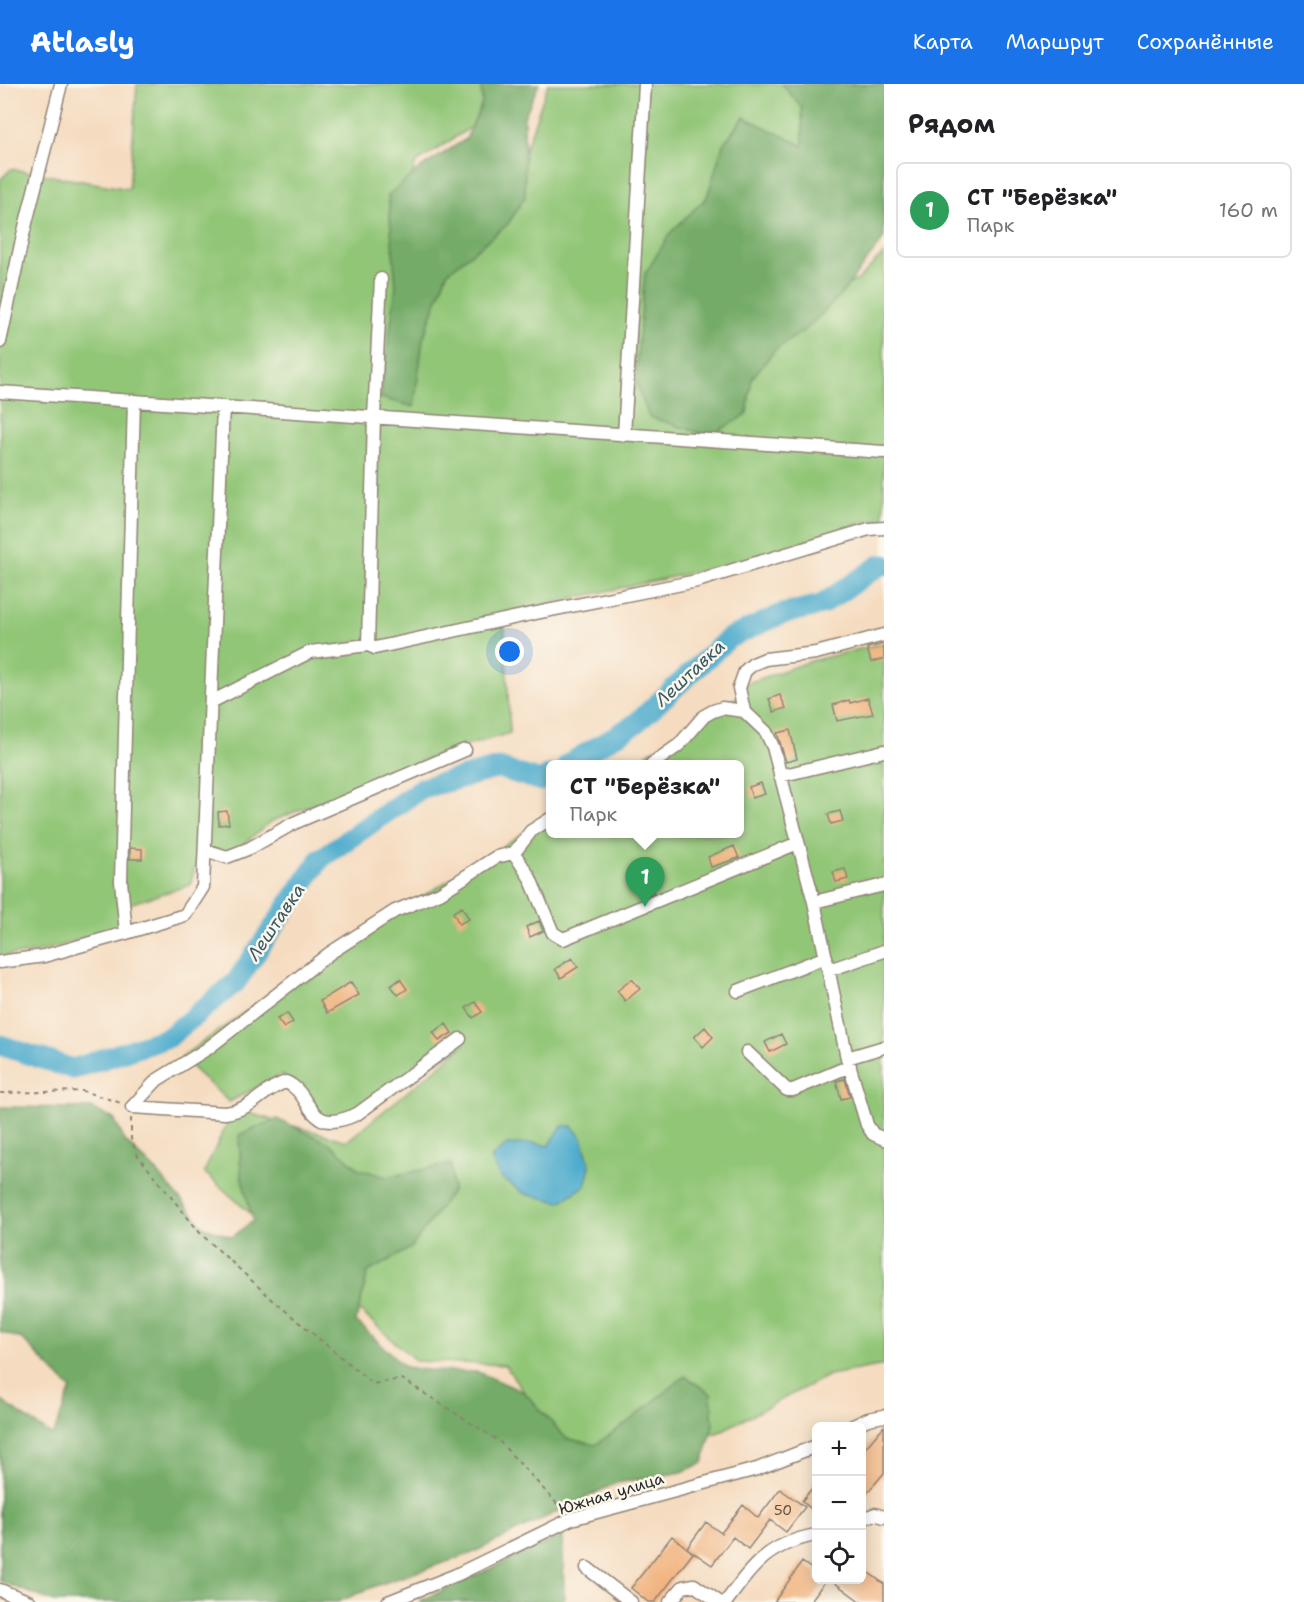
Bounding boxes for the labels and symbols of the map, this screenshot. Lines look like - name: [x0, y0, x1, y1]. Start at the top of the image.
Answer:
- water label: Лештавка: [649, 634, 730, 712]
- your location: [495, 637, 524, 666]
- pin: 1: [626, 858, 664, 907]
- water label: Лештавка: [241, 879, 310, 966]
- street label: Южная улица: [556, 1467, 666, 1519]
- house number: 50: [774, 1501, 792, 1519]

